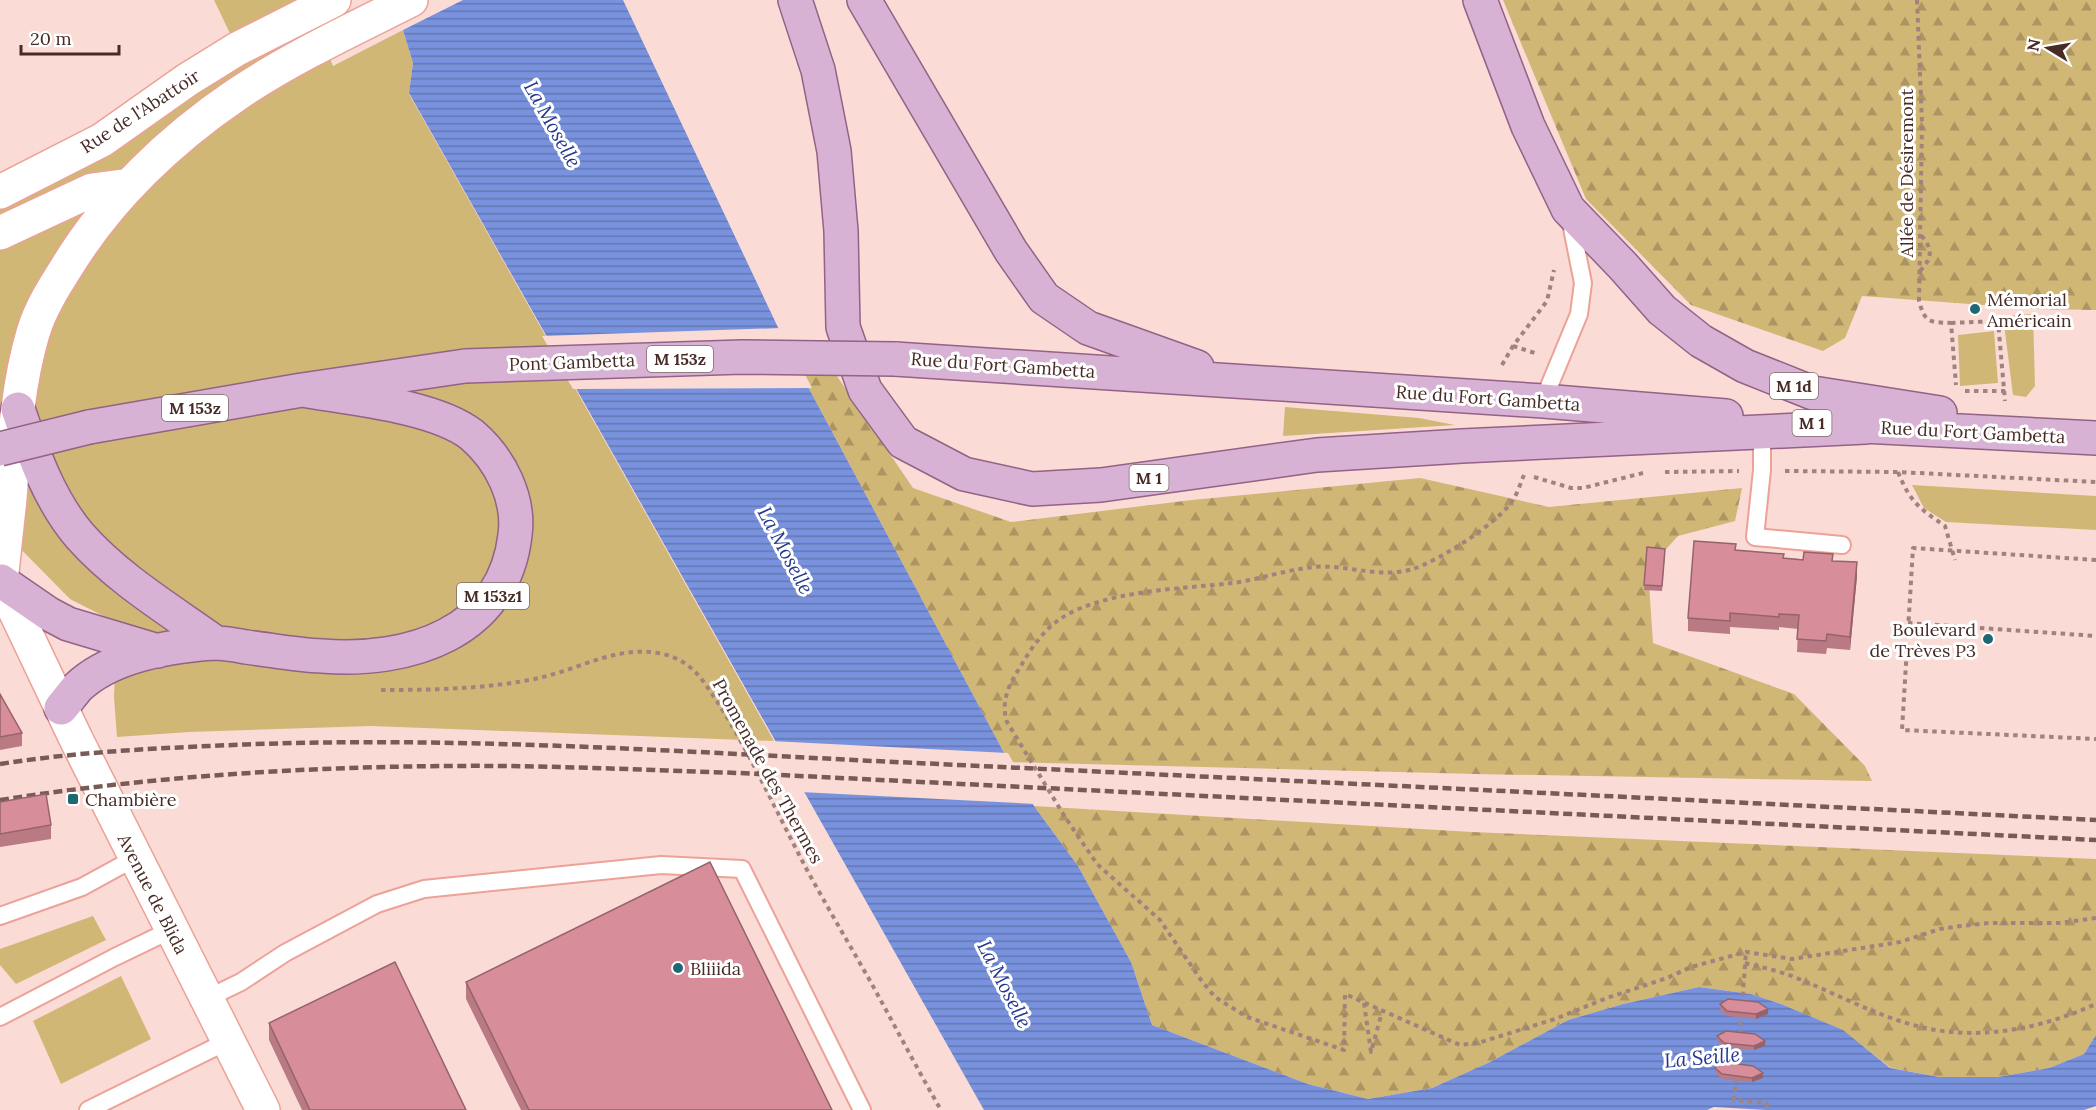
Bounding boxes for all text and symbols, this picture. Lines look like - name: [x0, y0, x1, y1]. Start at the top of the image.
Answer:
- scale bar: [21, 18, 118, 56]
- north arrow: [2018, 18, 2078, 78]
- text: 20 m: [30, 27, 72, 50]
- text: N: [2022, 37, 2044, 53]
- street label: Rue de l'Abattoir: [76, 64, 204, 158]
- water label: La Moselle: [519, 76, 587, 172]
- street label: Allée de Désiremont: [1895, 89, 1918, 258]
- place label: Mémorial Américain: [1986, 288, 2072, 332]
- marker: Mémorial Américain: [1968, 302, 1982, 316]
- road number: M 153z: [647, 346, 713, 372]
- street label: Rue du Fort Gambetta: [910, 347, 1096, 383]
- street label: Pont Gambetta: [508, 348, 636, 376]
- road number: M 1d: [1770, 373, 1818, 399]
- street label: Rue du Fort Gambetta: [1395, 380, 1581, 416]
- road number: M 153z: [162, 395, 228, 421]
- road number: M 1: [1792, 410, 1832, 436]
- street label: Rue du Fort Gambetta: [1880, 416, 2066, 448]
- road number: M 1: [1130, 465, 1168, 491]
- water label: La Moselle: [753, 502, 819, 598]
- road number: M 153z1: [457, 583, 529, 609]
- place label: Boulevard de Trèves P3: [1869, 618, 1976, 662]
- marker: Boulevard de Trèves P3: [1981, 632, 1995, 646]
- street label: Promenade des Thermes: [708, 674, 828, 868]
- place label: Chambière: [85, 788, 177, 811]
- marker: Chambière: [66, 792, 80, 806]
- street label: Avenue de Blida: [112, 829, 193, 958]
- water label: La Moselle: [972, 936, 1038, 1032]
- place label: Bliiida: [690, 957, 741, 980]
- marker: Bliiida: [671, 961, 685, 975]
- water label: La Seille: [1663, 1041, 1741, 1073]

